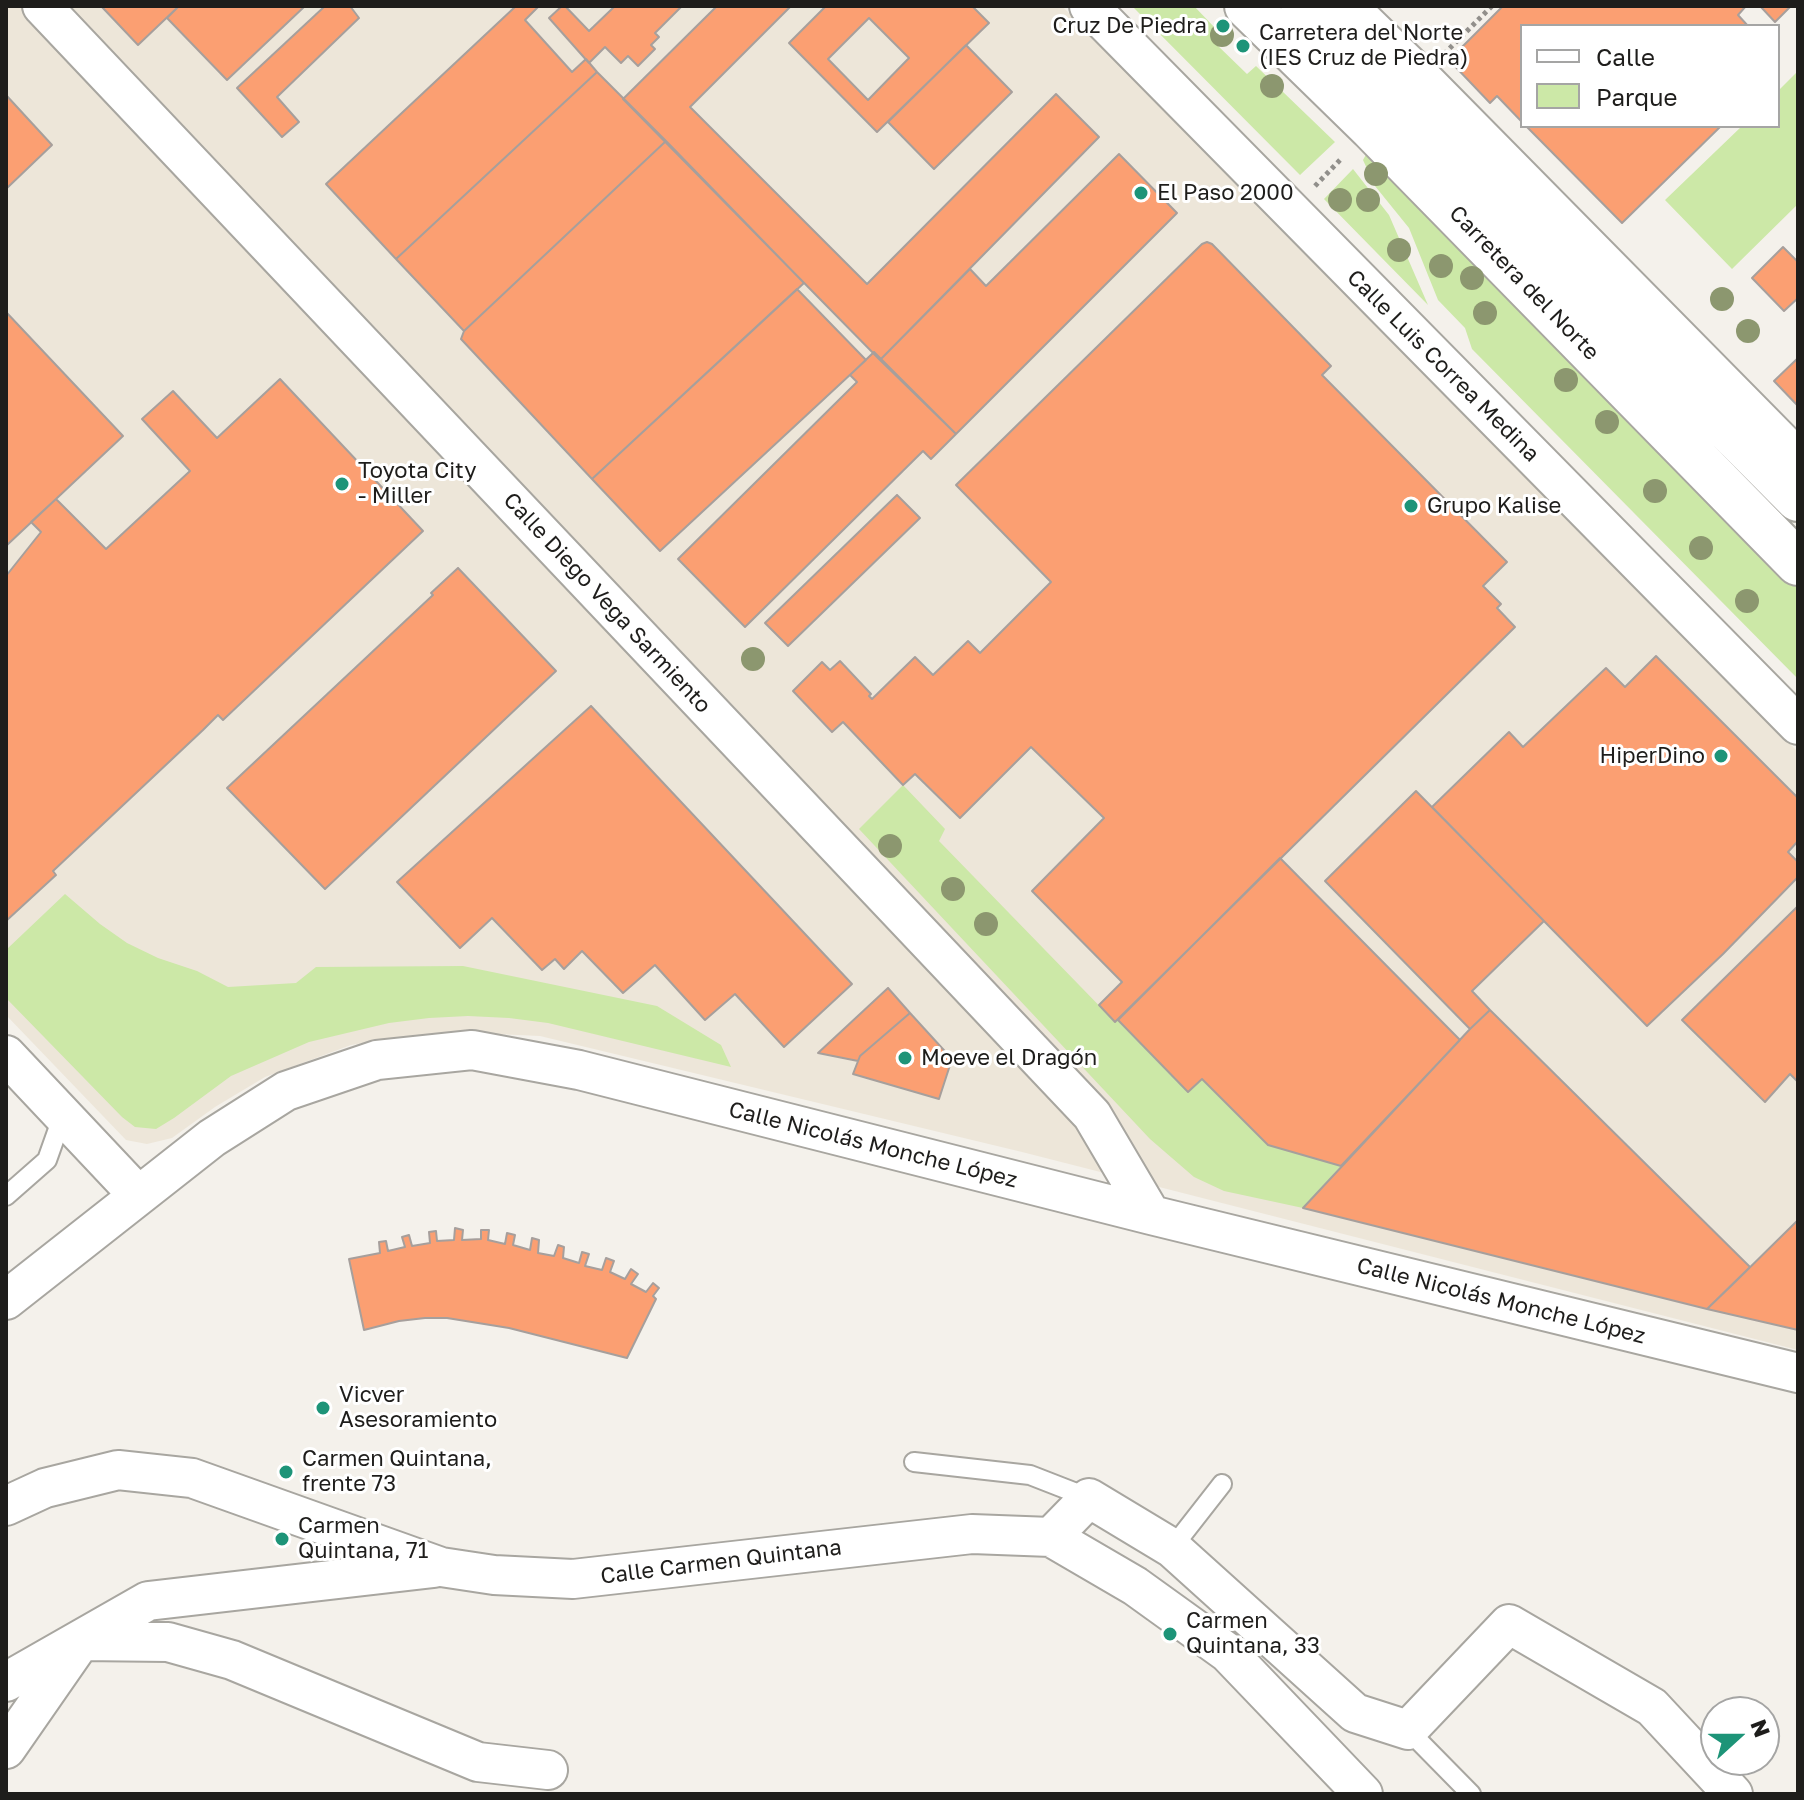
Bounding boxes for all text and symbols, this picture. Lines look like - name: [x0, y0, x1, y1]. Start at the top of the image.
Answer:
- place label: Cruz De Piedra: [1052, 13, 1207, 39]
- marker: Cruz De Piedra: [1214, 17, 1232, 35]
- place label: Carretera del Norte (IES Cruz de Piedra): [1259, 20, 1468, 72]
- legend: [1520, 24, 1780, 128]
- marker: Carretera del Norte (IES Cruz de Piedra): [1234, 37, 1252, 55]
- text: Calle: [1596, 42, 1655, 71]
- text: Parque: [1596, 82, 1677, 111]
- place label: El Paso 2000: [1157, 180, 1294, 206]
- marker: El Paso 2000: [1132, 184, 1150, 202]
- street label: Carretera del Norte: [1444, 200, 1604, 366]
- street label: Calle Luis Correa Medina: [1341, 264, 1545, 468]
- place label: Toyota City - Miller: [358, 458, 477, 510]
- marker: Toyota City - Miller: [333, 475, 351, 493]
- street label: Calle Diego Vega Sarmiento: [498, 487, 716, 719]
- place label: Grupo Kalise: [1427, 493, 1561, 519]
- marker: Grupo Kalise: [1402, 497, 1420, 515]
- place label: HiperDino: [1599, 743, 1705, 769]
- marker: HiperDino: [1712, 747, 1730, 765]
- place label: Moeve el Dragón: [921, 1045, 1097, 1071]
- marker: Moeve el Dragón: [896, 1049, 914, 1067]
- street label: Calle Nicolás Monche López: [726, 1096, 1020, 1194]
- street label: Calle Nicolás Monche López: [1354, 1252, 1648, 1350]
- place label: Vicver Asesoramiento: [339, 1382, 497, 1434]
- marker: Vicver Asesoramiento: [314, 1399, 332, 1417]
- place label: Carmen Quintana, frente 73: [302, 1446, 492, 1498]
- marker: Carmen Quintana, frente 73: [277, 1463, 295, 1481]
- place label: Carmen Quintana, 71: [298, 1513, 428, 1564]
- marker: Carmen Quintana, 71: [273, 1530, 291, 1548]
- street label: Calle Carmen Quintana: [599, 1534, 843, 1590]
- place label: Carmen Quintana, 33: [1186, 1608, 1320, 1660]
- marker: Carmen Quintana, 33: [1161, 1625, 1179, 1643]
- north arrow: [1700, 1696, 1780, 1776]
- text: N: [1745, 1715, 1777, 1741]

